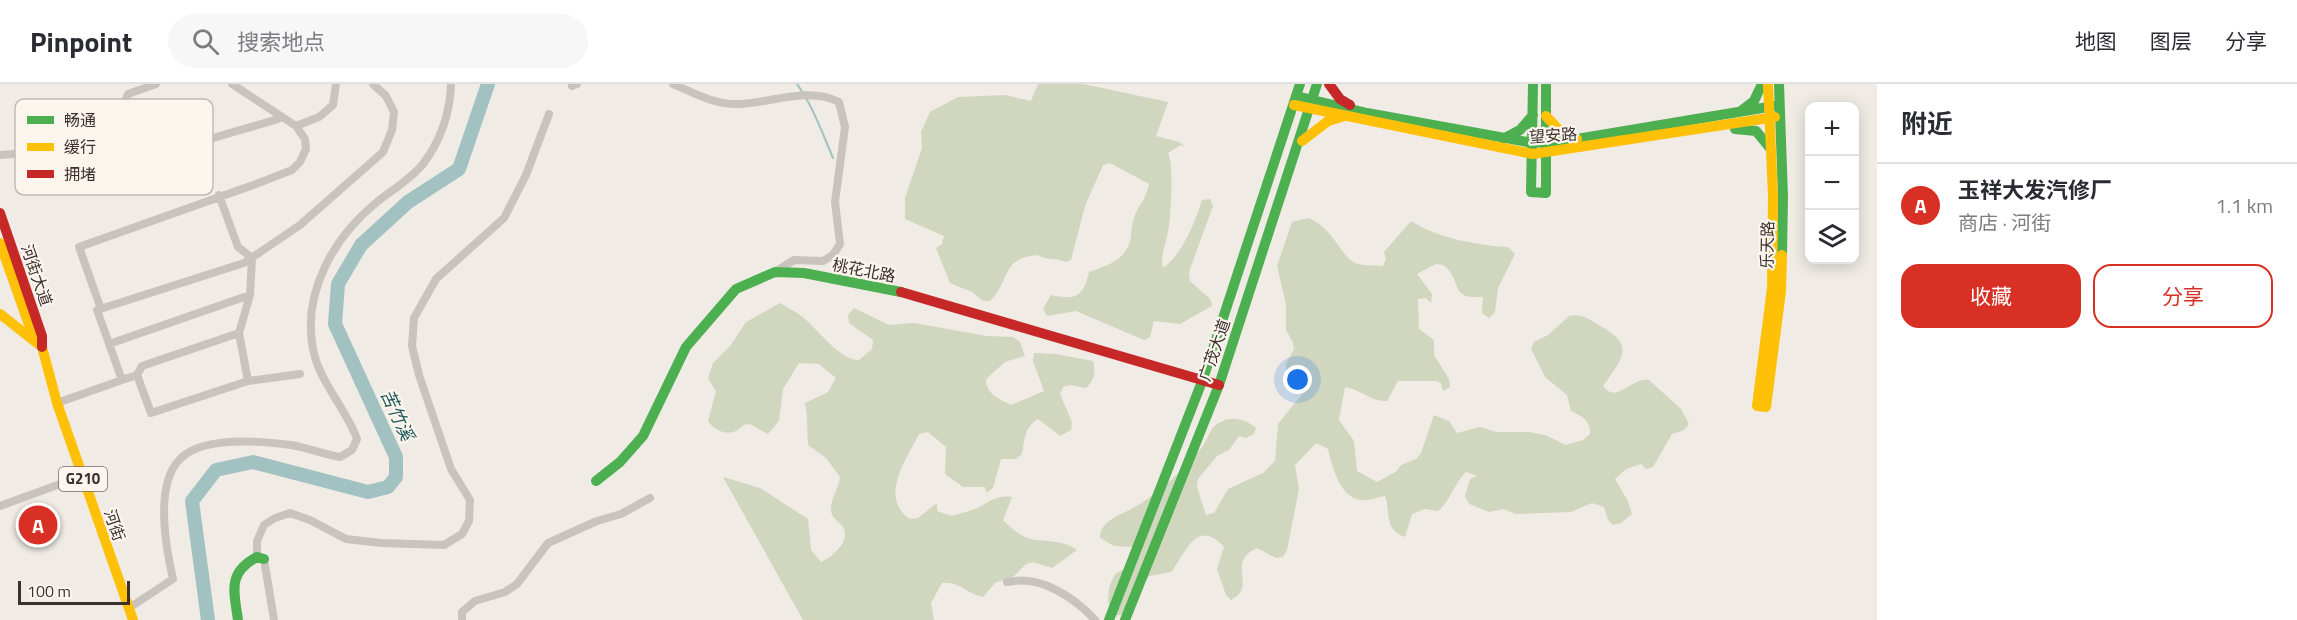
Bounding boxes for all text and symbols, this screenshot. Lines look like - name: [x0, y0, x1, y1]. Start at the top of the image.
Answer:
- search box: [168, 14, 588, 68]
- text: Pinpoint: [30, 20, 132, 63]
- icon: search: [189, 25, 222, 58]
- text: 搜索地点: [237, 25, 325, 59]
- text: 地图: [2075, 25, 2117, 57]
- text: 图层: [2150, 25, 2192, 57]
- text: 分享: [2225, 25, 2267, 57]
- legend: [15, 99, 213, 195]
- map controls: [1805, 102, 1859, 264]
- button: +: [1805, 102, 1859, 156]
- text: 附近: [1901, 104, 1953, 143]
- text: 畅通: [64, 108, 96, 132]
- street label: 望安路: [1528, 121, 1578, 149]
- text: 缓行: [64, 135, 96, 159]
- button: −: [1805, 156, 1859, 210]
- text: 拥堵: [64, 162, 96, 186]
- text: 玉祥大发汽修厂: [1958, 173, 2112, 207]
- text: A: [1914, 190, 1927, 221]
- text: 1.1 km: [2216, 190, 2273, 221]
- text: 商店 · 河街: [1958, 207, 2051, 238]
- button: layers: [1805, 210, 1859, 264]
- street label: 乐天路: [1755, 221, 1779, 269]
- street label: 河街大道: [15, 241, 59, 309]
- street label: 桃花北路: [830, 252, 898, 288]
- button: 收藏: [1901, 264, 2081, 328]
- button: 分享: [2093, 264, 2273, 328]
- street label: 广茂大道: [1192, 316, 1236, 384]
- your location: [1283, 365, 1312, 394]
- water label: 苦竹溪: [374, 385, 422, 447]
- road number: G210: [59, 467, 107, 491]
- pin: A: [18, 502, 57, 548]
- street label: 河街: [98, 506, 132, 544]
- scale bar: [18, 578, 130, 606]
- text: 100 m: [27, 579, 71, 603]

